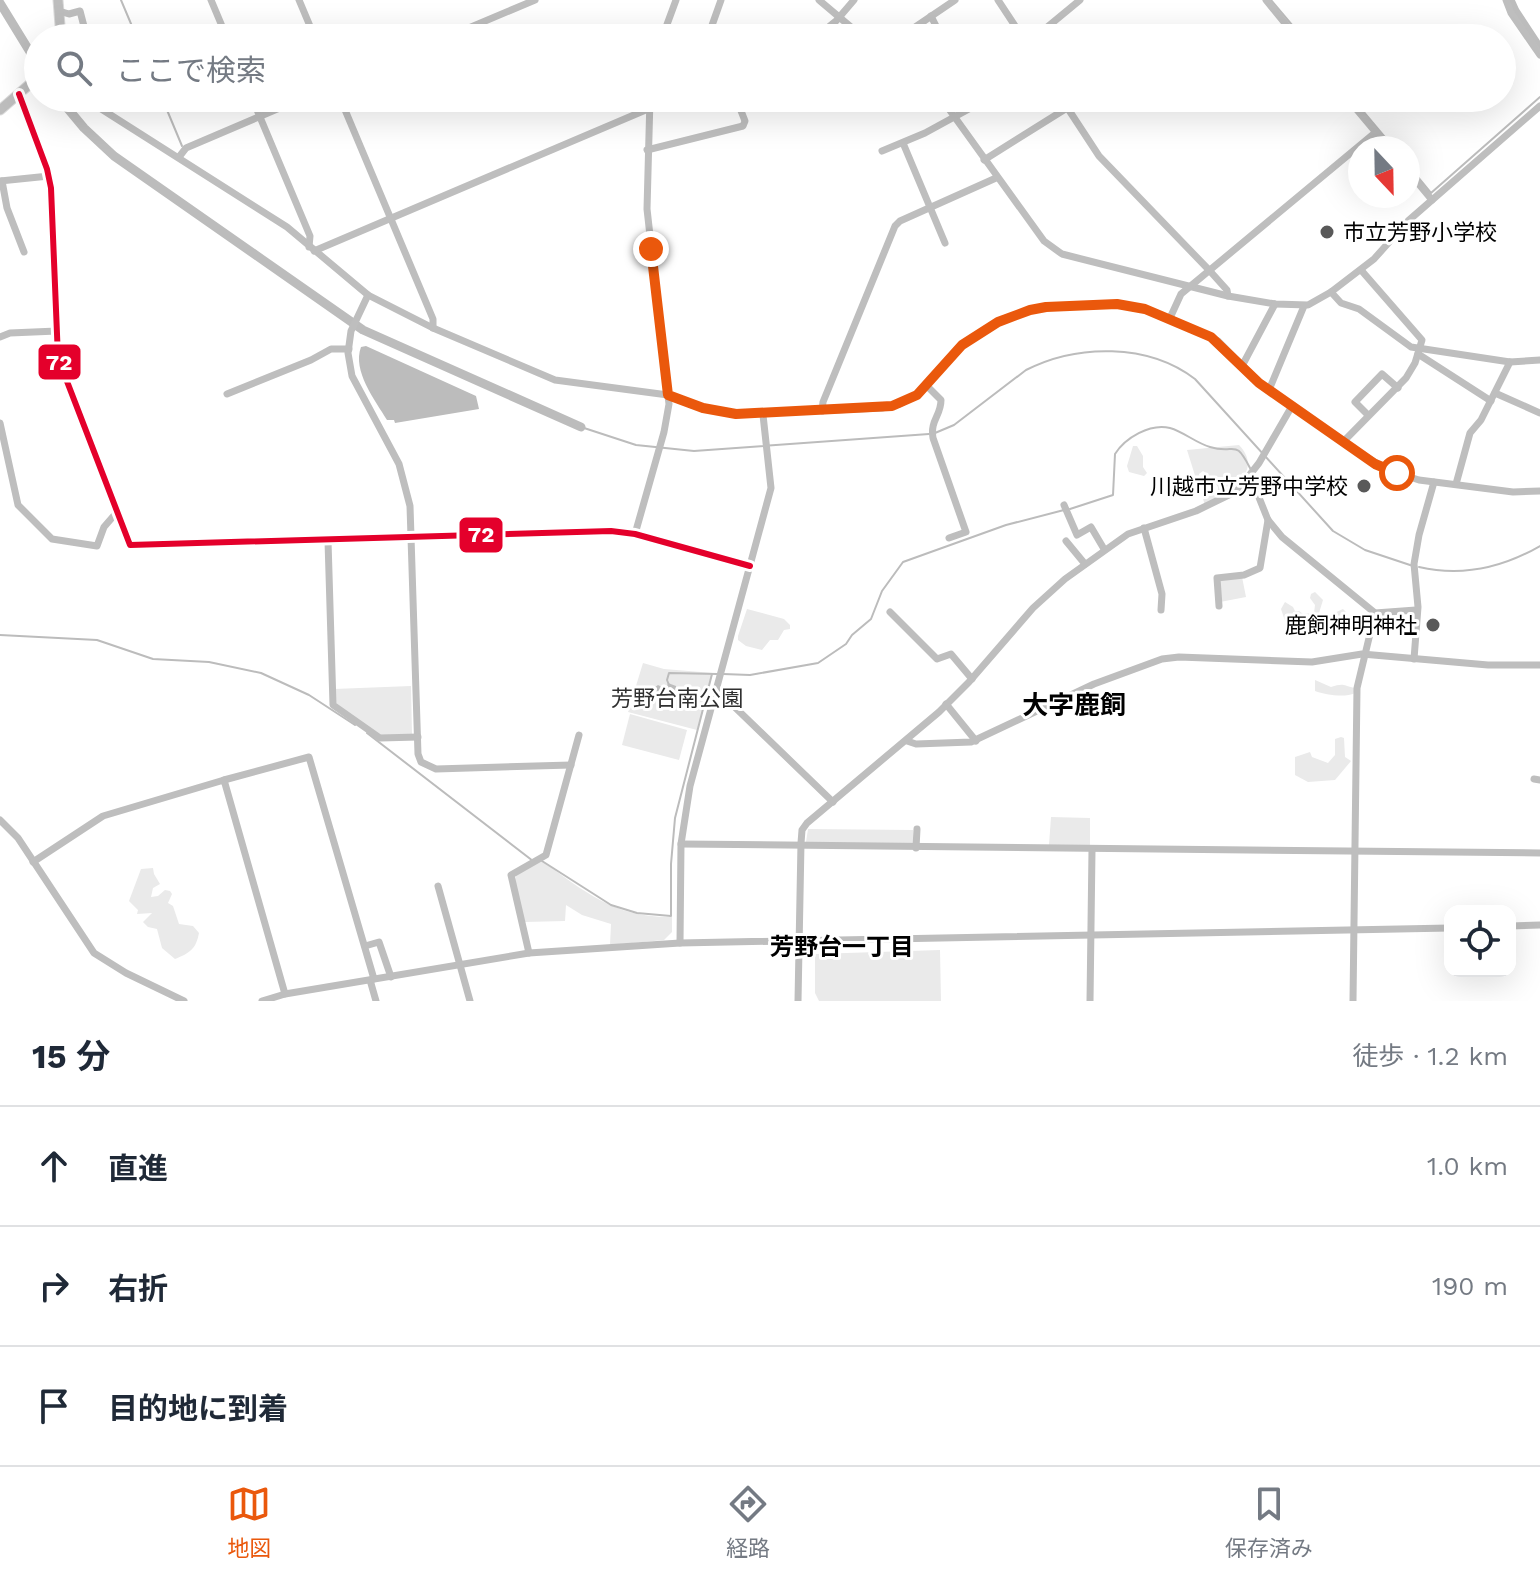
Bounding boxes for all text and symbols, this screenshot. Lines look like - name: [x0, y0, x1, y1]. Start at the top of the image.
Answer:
- search box: [24, 24, 1516, 112]
- icon: search: [52, 46, 96, 90]
- text: ここで検索: [116, 53, 266, 88]
- north arrow: [1348, 136, 1420, 208]
- place label: 市立芳野小学校: [1343, 220, 1497, 245]
- marker: 市立芳野小学校: [1318, 223, 1336, 241]
- route end: [633, 231, 669, 267]
- line badge: 72: [37, 343, 82, 381]
- text: 72: [46, 350, 72, 375]
- route start: [1379, 455, 1415, 491]
- place label: 川越市立芳野中学校: [1150, 474, 1348, 499]
- marker: 川越市立芳野中学校: [1355, 477, 1373, 495]
- line badge: 72: [458, 516, 504, 554]
- text: 72: [468, 522, 494, 547]
- place label: 鹿飼神明神社: [1285, 613, 1417, 638]
- marker: 鹿飼神明神社: [1424, 616, 1442, 634]
- park label: 芳野台南公園: [611, 686, 743, 711]
- district label: 大字鹿飼: [1022, 690, 1126, 720]
- map controls: [1444, 905, 1516, 977]
- button: locate: [1444, 905, 1516, 977]
- district label: 芳野台一丁目: [770, 933, 914, 961]
- text: 15 分: [32, 1036, 110, 1076]
- text: 徒歩 · 1.2 km: [1352, 1041, 1508, 1071]
- icon: ahead: [32, 1144, 76, 1188]
- text: 直進: [108, 1151, 168, 1186]
- text: 1.0 km: [1427, 1151, 1508, 1181]
- icon: right: [32, 1264, 76, 1308]
- text: 右折: [108, 1271, 168, 1306]
- text: 190 m: [1432, 1271, 1508, 1301]
- icon: arrive: [32, 1384, 76, 1428]
- text: 目的地に到着: [108, 1391, 288, 1426]
- tab: 地図: [227, 1482, 271, 1562]
- tab: 経路: [726, 1482, 770, 1562]
- tab: 保存済み: [1225, 1482, 1313, 1562]

